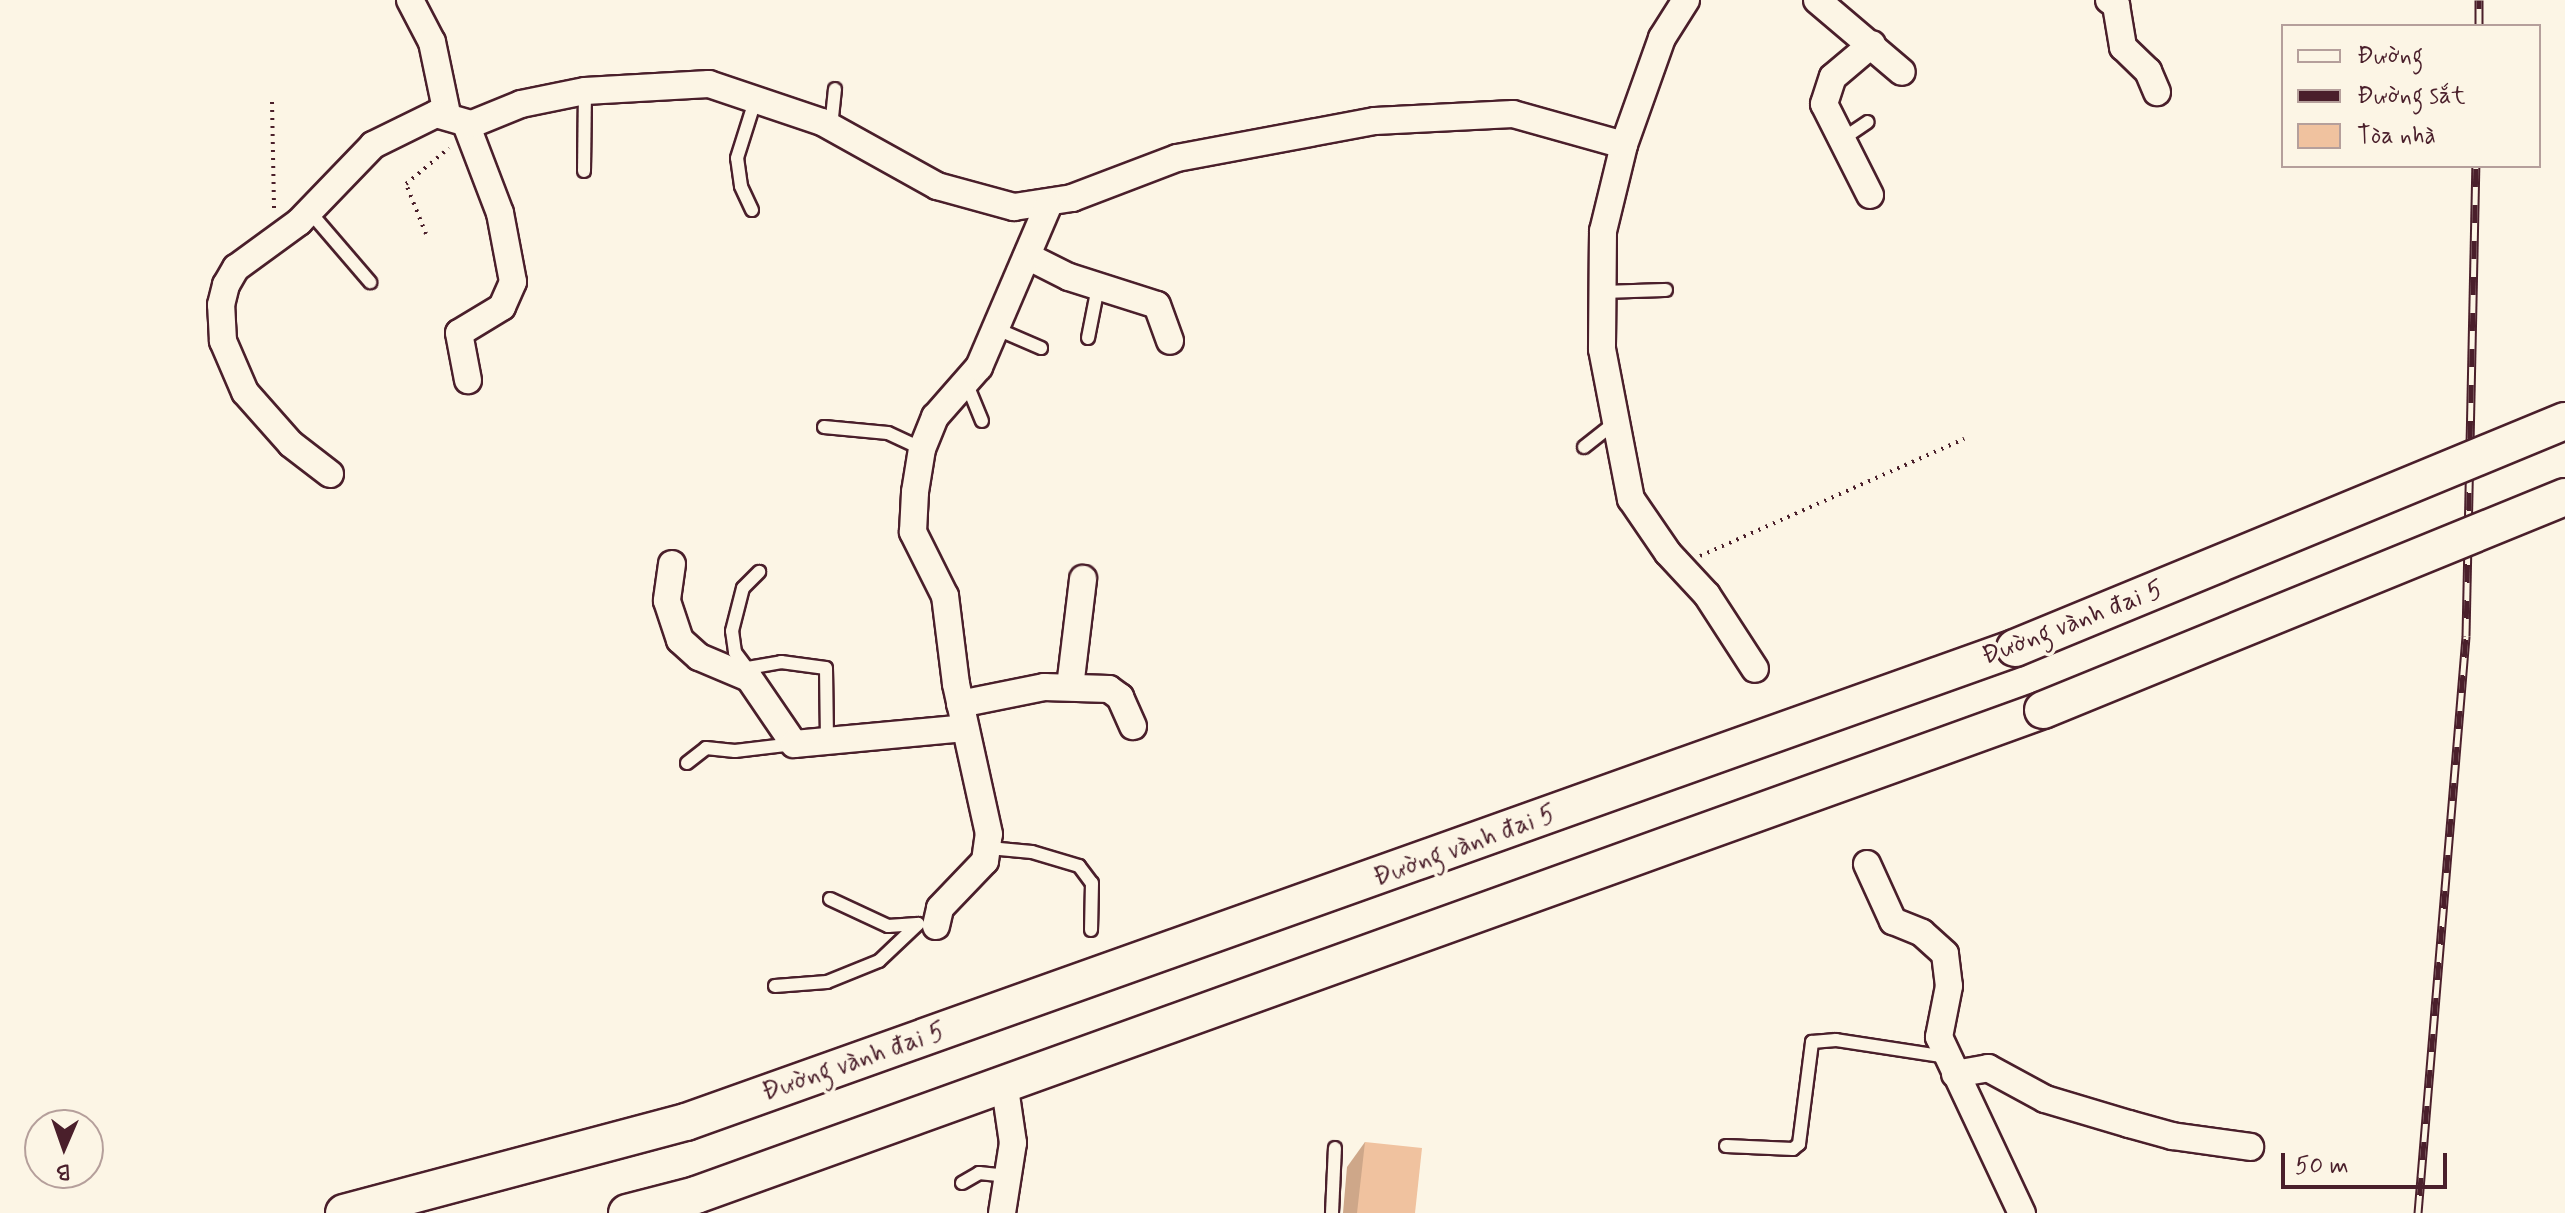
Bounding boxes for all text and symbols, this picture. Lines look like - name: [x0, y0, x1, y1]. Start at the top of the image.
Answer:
- legend: [2281, 24, 2541, 168]
- text: Đường: [2357, 41, 2423, 72]
- text: Đường sắt: [2357, 81, 2466, 112]
- text: Tòa nhà: [2357, 121, 2436, 152]
- street label: Đường vành đai 5: [1977, 575, 2169, 673]
- street label: Đường vành đai 5: [1369, 799, 1561, 895]
- street label: Đường vành đai 5: [758, 1017, 950, 1109]
- north arrow: [24, 1109, 104, 1189]
- scale bar: [2285, 1137, 2451, 1187]
- text: 50 m: [2295, 1151, 2349, 1182]
- text: B: [56, 1157, 71, 1185]

